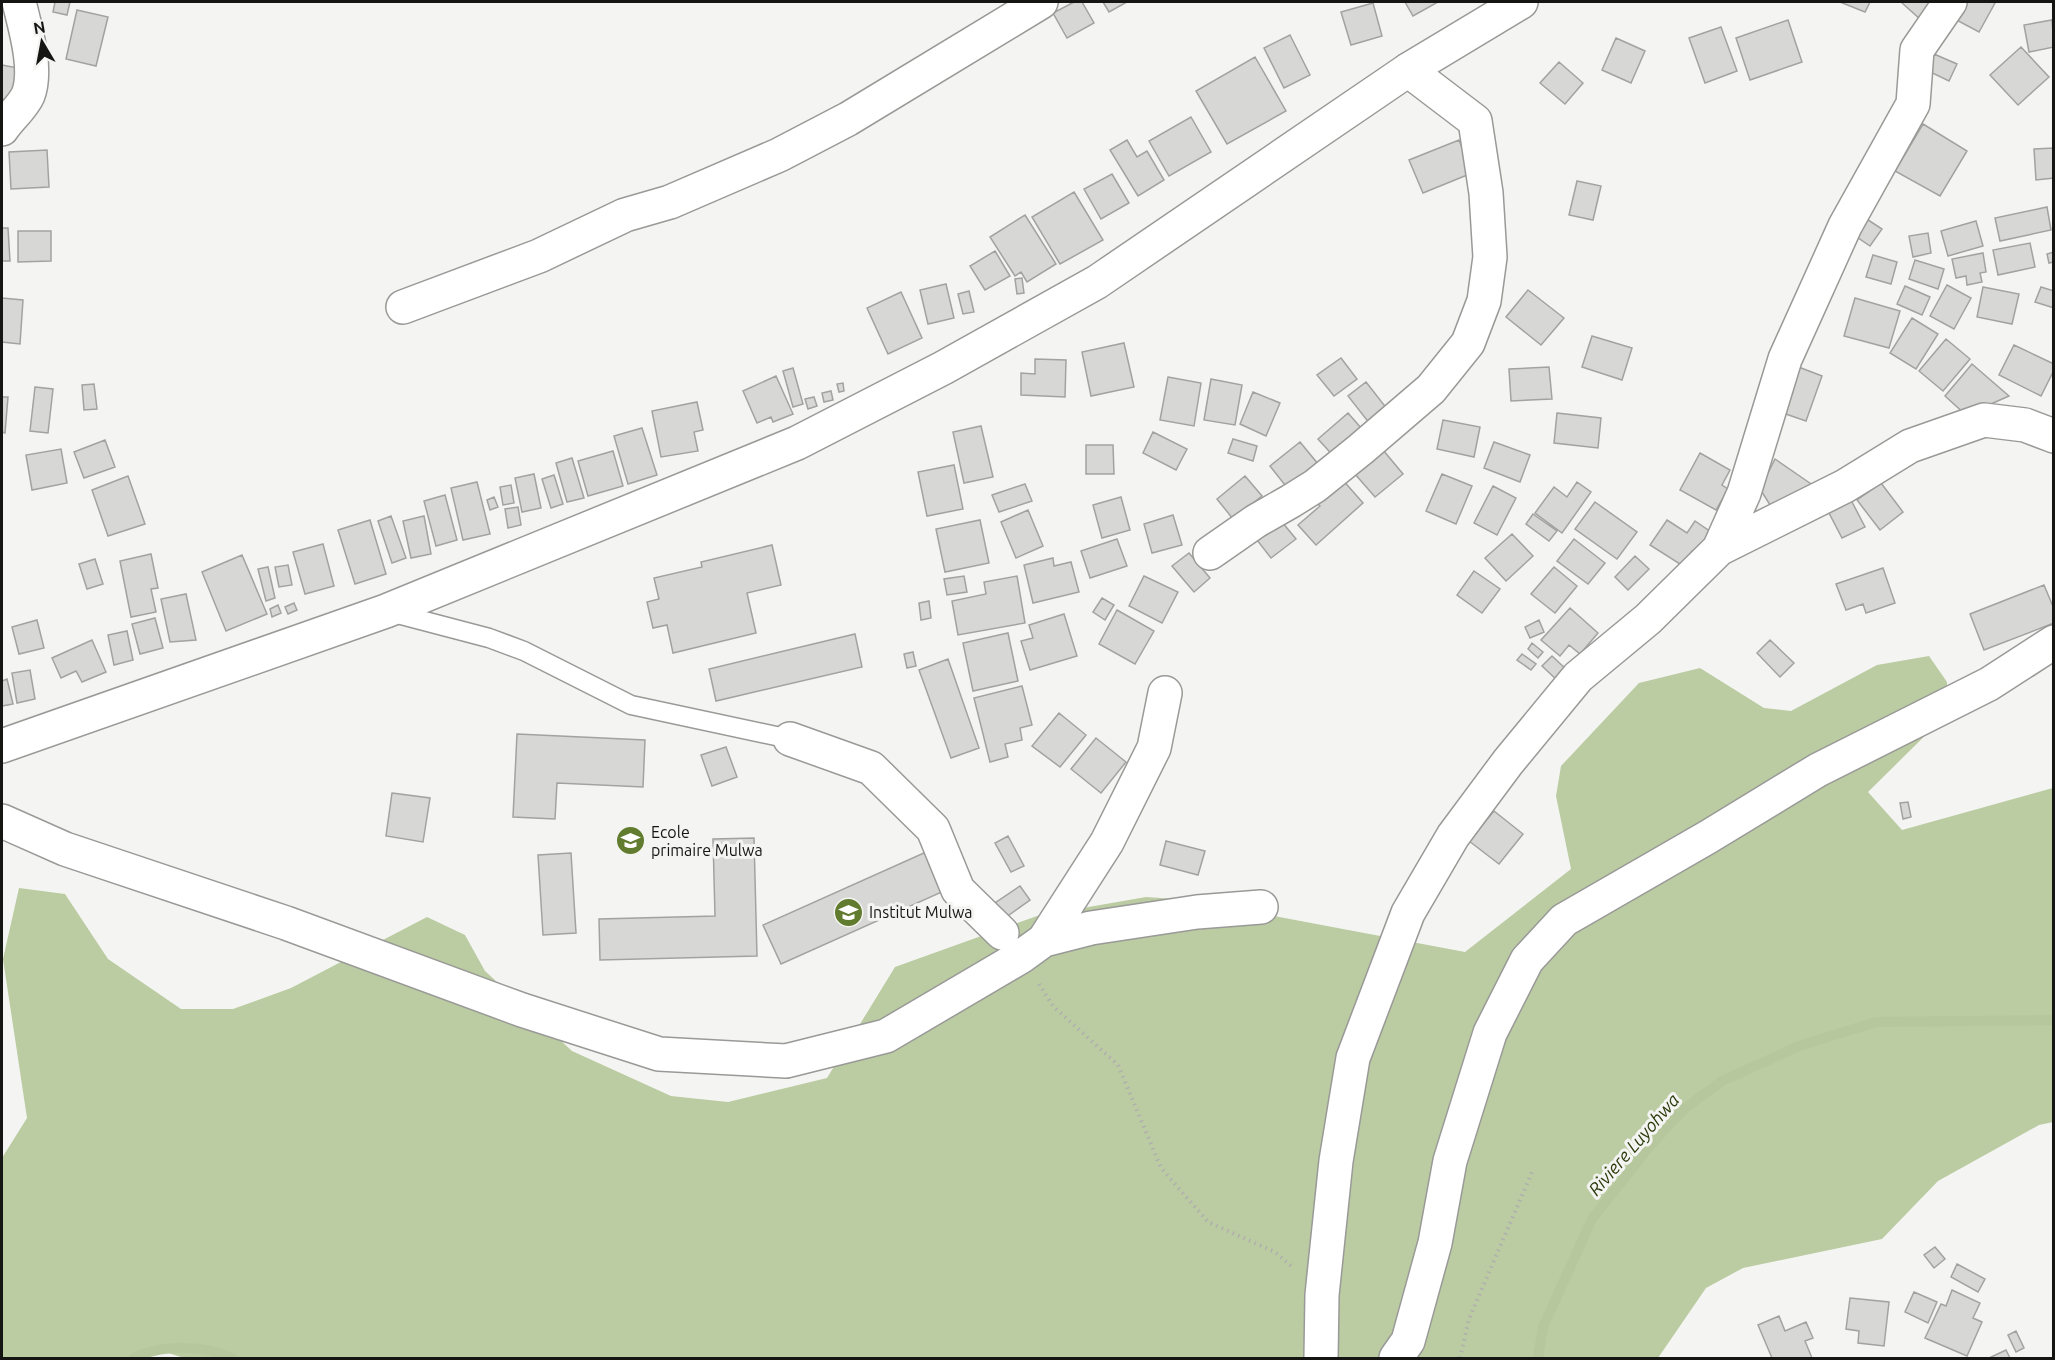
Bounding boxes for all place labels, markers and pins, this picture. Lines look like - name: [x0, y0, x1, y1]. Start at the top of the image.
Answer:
- place label: Ecole primaire Mulwa: [651, 823, 763, 859]
- school or university icon: Ecole primaire Mulwa: [614, 825, 646, 857]
- school or university icon: Institut Mulwa: [832, 896, 864, 928]
- place label: Institut Mulwa: [869, 903, 973, 921]

